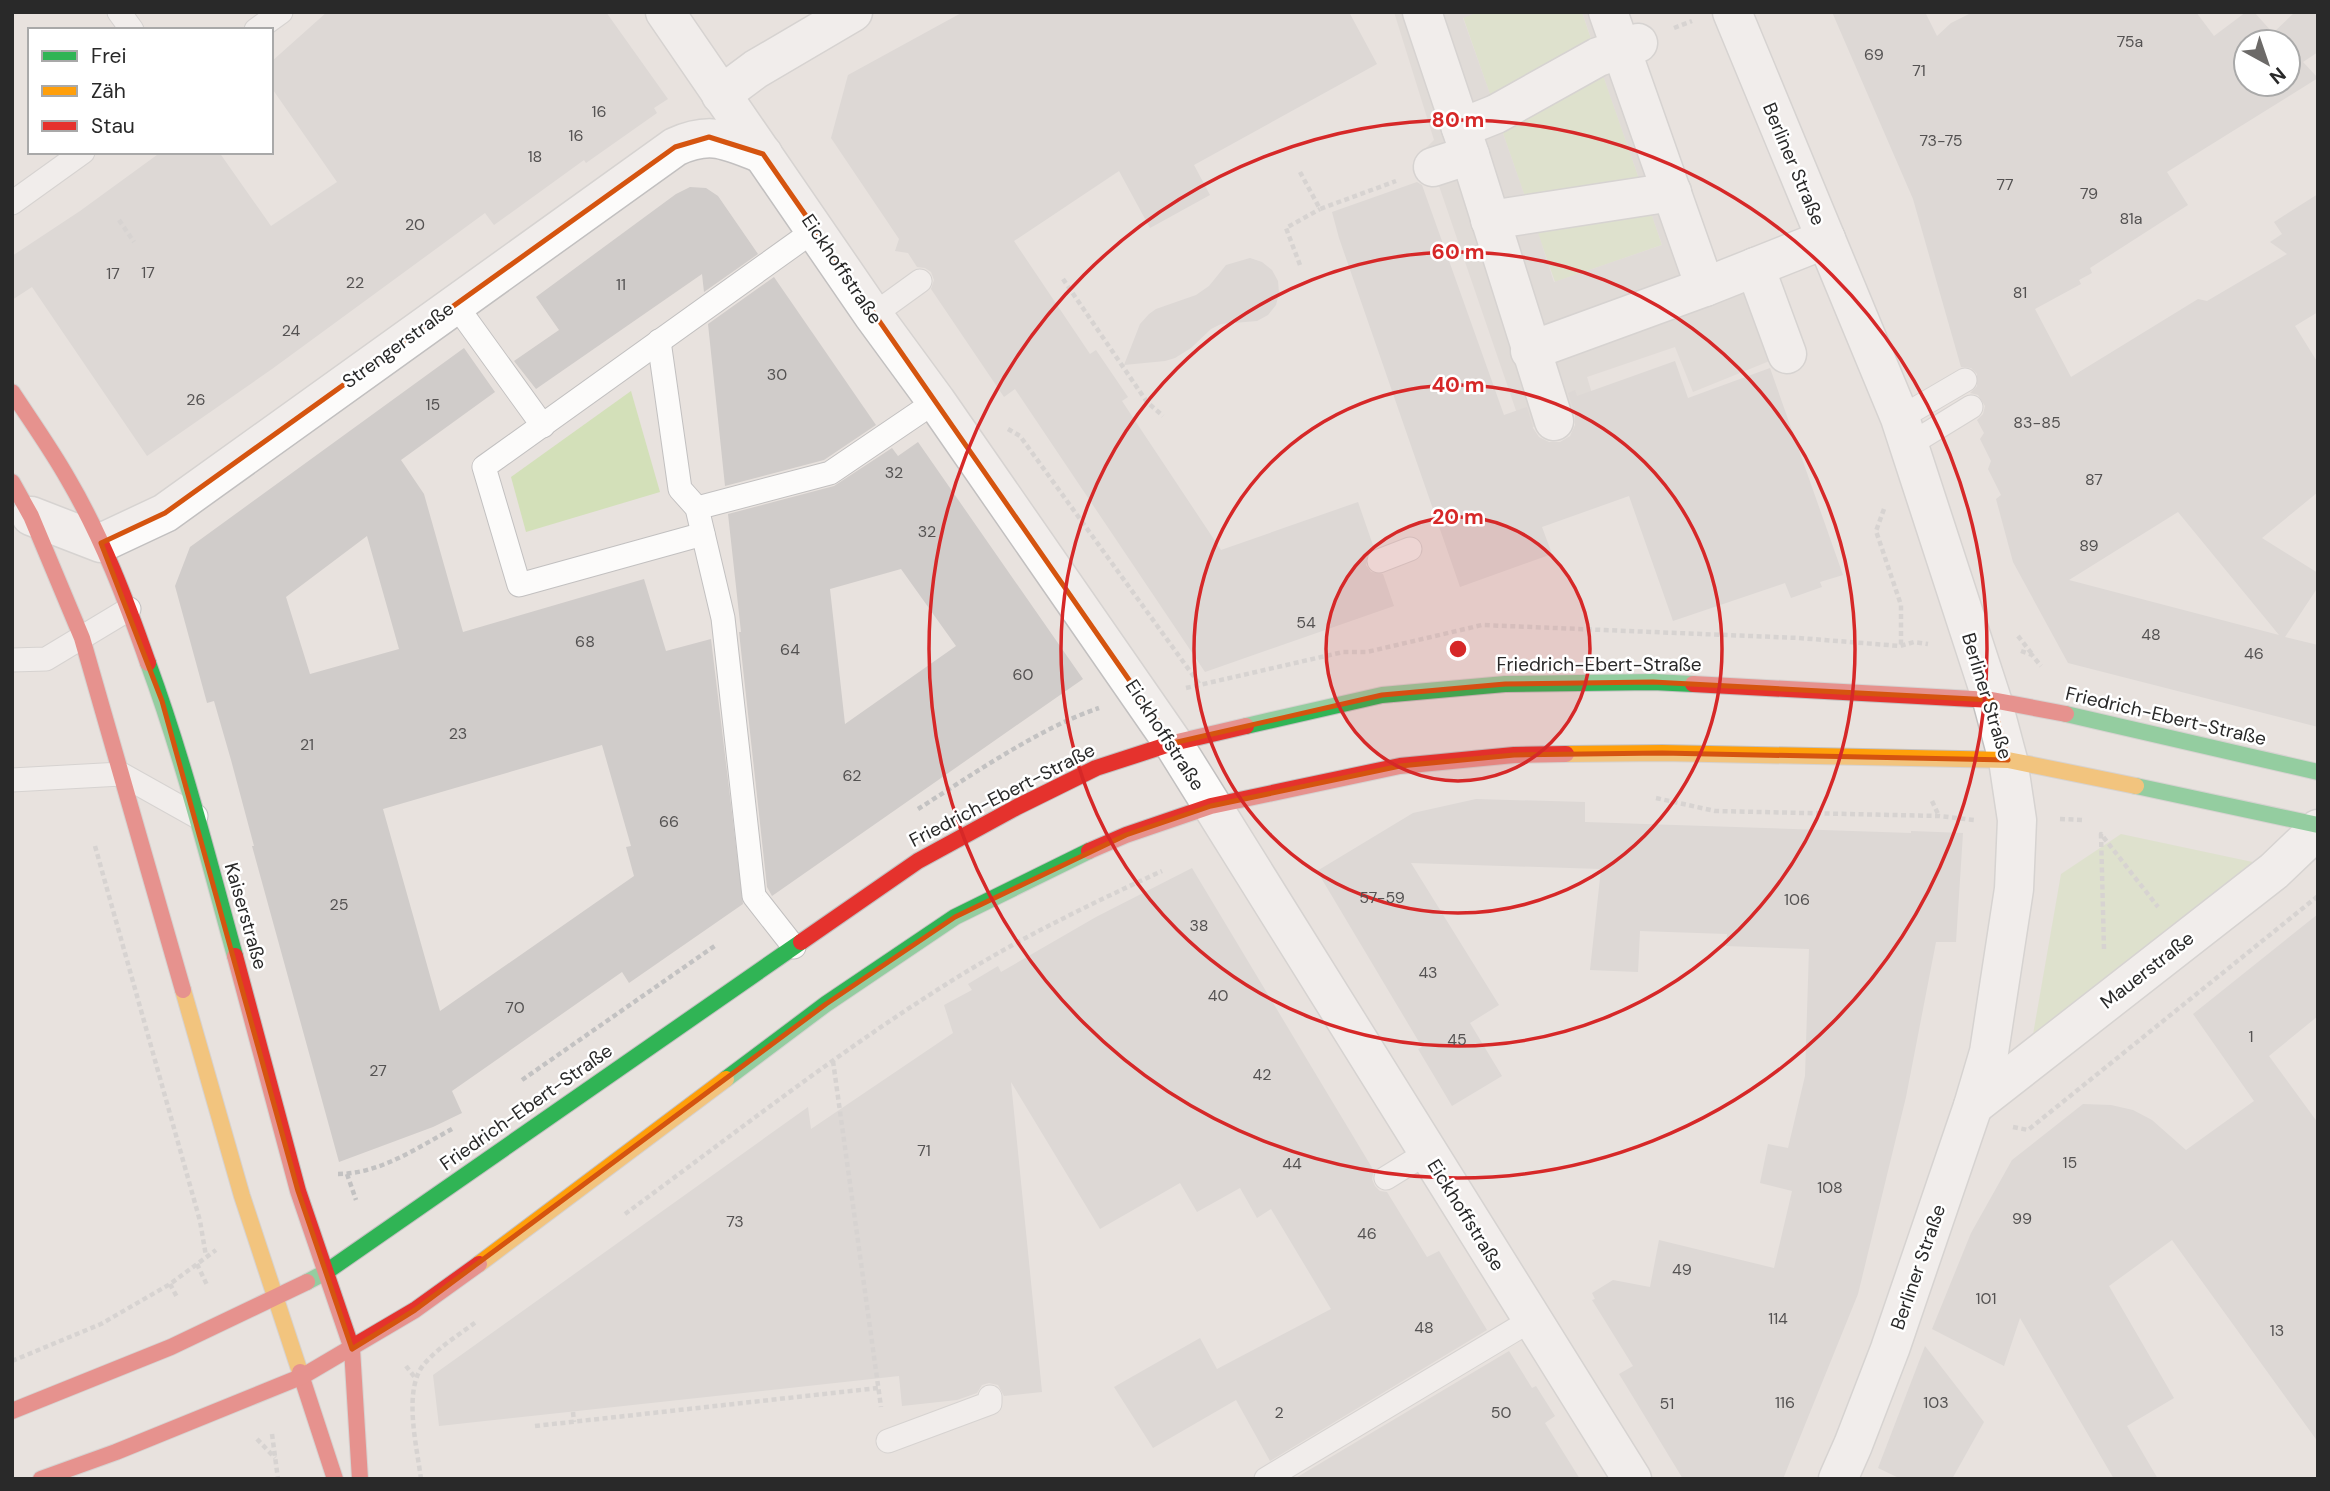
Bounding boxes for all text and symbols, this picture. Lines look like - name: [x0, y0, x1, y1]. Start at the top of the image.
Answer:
- legend: [28, 28, 273, 154]
- north arrow: [2232, 28, 2302, 98]
- house number: 75a: [2117, 31, 2143, 52]
- text: Frei: [91, 42, 127, 70]
- house number: 69: [1864, 44, 1884, 65]
- house number: 71: [1912, 60, 1926, 81]
- text: N: [2264, 62, 2291, 90]
- text: Zäh: [91, 77, 126, 105]
- street label: Berliner Straße: [1757, 99, 1831, 229]
- house number: 16: [591, 101, 607, 122]
- text: 80 m: [1432, 106, 1484, 134]
- text: Stau: [91, 112, 135, 140]
- house number: 16: [568, 125, 584, 146]
- house number: 73-75: [1919, 130, 1963, 151]
- house number: 18: [528, 146, 542, 167]
- house number: 77: [1996, 174, 2014, 195]
- house number: 79: [2080, 183, 2098, 204]
- house number: 81a: [2119, 208, 2143, 229]
- street label: Eickhoffstraße: [796, 209, 888, 329]
- house number: 20: [405, 214, 425, 235]
- text: 60 m: [1432, 238, 1484, 266]
- house number: 17: [141, 262, 155, 283]
- house number: 17: [106, 263, 120, 284]
- house number: 22: [346, 272, 364, 293]
- house number: 11: [616, 274, 626, 295]
- house number: 81: [2013, 282, 2027, 303]
- street label: Strengerstraße: [337, 296, 459, 394]
- house number: 24: [282, 320, 301, 341]
- house number: 30: [767, 364, 787, 385]
- text: 40 m: [1431, 371, 1485, 399]
- house number: 26: [186, 389, 206, 410]
- house number: 15: [426, 394, 440, 415]
- house number: 83-85: [2013, 412, 2061, 433]
- house number: 32: [885, 462, 903, 483]
- house number: 87: [2085, 469, 2103, 490]
- text: 20 m: [1432, 503, 1484, 531]
- house number: 32: [918, 521, 936, 542]
- house number: 89: [2079, 535, 2099, 556]
- house number: 54: [1296, 612, 1316, 633]
- house number: 48: [2141, 624, 2161, 645]
- street label: Berliner Straße: [1956, 630, 2018, 762]
- house number: 68: [575, 631, 595, 652]
- centre of rings: [1446, 637, 1470, 661]
- house number: 64: [780, 639, 800, 660]
- house number: 46: [2244, 643, 2264, 664]
- street label: Friedrich-Ebert-Straße: [1496, 652, 1702, 677]
- house number: 60: [1013, 664, 1034, 685]
- street label: Eickhoffstraße: [1120, 675, 1210, 795]
- street label: Friedrich-Ebert-Straße: [2063, 681, 2269, 751]
- house number: 23: [449, 723, 467, 744]
- house number: 21: [300, 734, 314, 755]
- street label: Friedrich-Ebert-Straße: [905, 737, 1099, 853]
- house number: 62: [843, 765, 861, 786]
- house number: 66: [659, 811, 679, 832]
- street label: Kaiserstraße: [219, 860, 273, 972]
- house number: 57-59: [1359, 887, 1405, 908]
- house number: 106: [1784, 889, 1810, 910]
- house number: 25: [330, 894, 348, 915]
- house number: 38: [1189, 915, 1209, 936]
- street label: Mauerstraße: [2095, 926, 2199, 1014]
- house number: 43: [1418, 962, 1438, 983]
- house number: 40: [1208, 985, 1228, 1006]
- house number: 70: [505, 997, 525, 1018]
- house number: 1: [2249, 1026, 2254, 1047]
- house number: 45: [1447, 1029, 1467, 1050]
- street label: Friedrich-Ebert-Straße: [435, 1038, 617, 1176]
- house number: 27: [369, 1060, 387, 1081]
- house number: 42: [1253, 1064, 1271, 1085]
- house number: 71: [917, 1140, 931, 1161]
- house number: 15: [2063, 1152, 2077, 1173]
- house number: 44: [1282, 1153, 1302, 1174]
- street label: Eickhoffstraße: [1422, 1154, 1510, 1276]
- house number: 108: [1817, 1177, 1843, 1198]
- street label: Berliner Straße: [1885, 1201, 1951, 1333]
- house number: 99: [2012, 1208, 2032, 1229]
- house number: 73: [726, 1211, 744, 1232]
- house number: 46: [1357, 1223, 1377, 1244]
- house number: 49: [1672, 1259, 1692, 1280]
- house number: 101: [1976, 1288, 1996, 1309]
- house number: 114: [1768, 1308, 1788, 1329]
- house number: 48: [1414, 1317, 1434, 1338]
- house number: 13: [2270, 1320, 2284, 1341]
- house number: 116: [1775, 1392, 1795, 1413]
- house number: 103: [1923, 1392, 1949, 1413]
- house number: 51: [1660, 1393, 1674, 1414]
- house number: 2: [1274, 1402, 1284, 1423]
- house number: 50: [1491, 1402, 1511, 1423]

